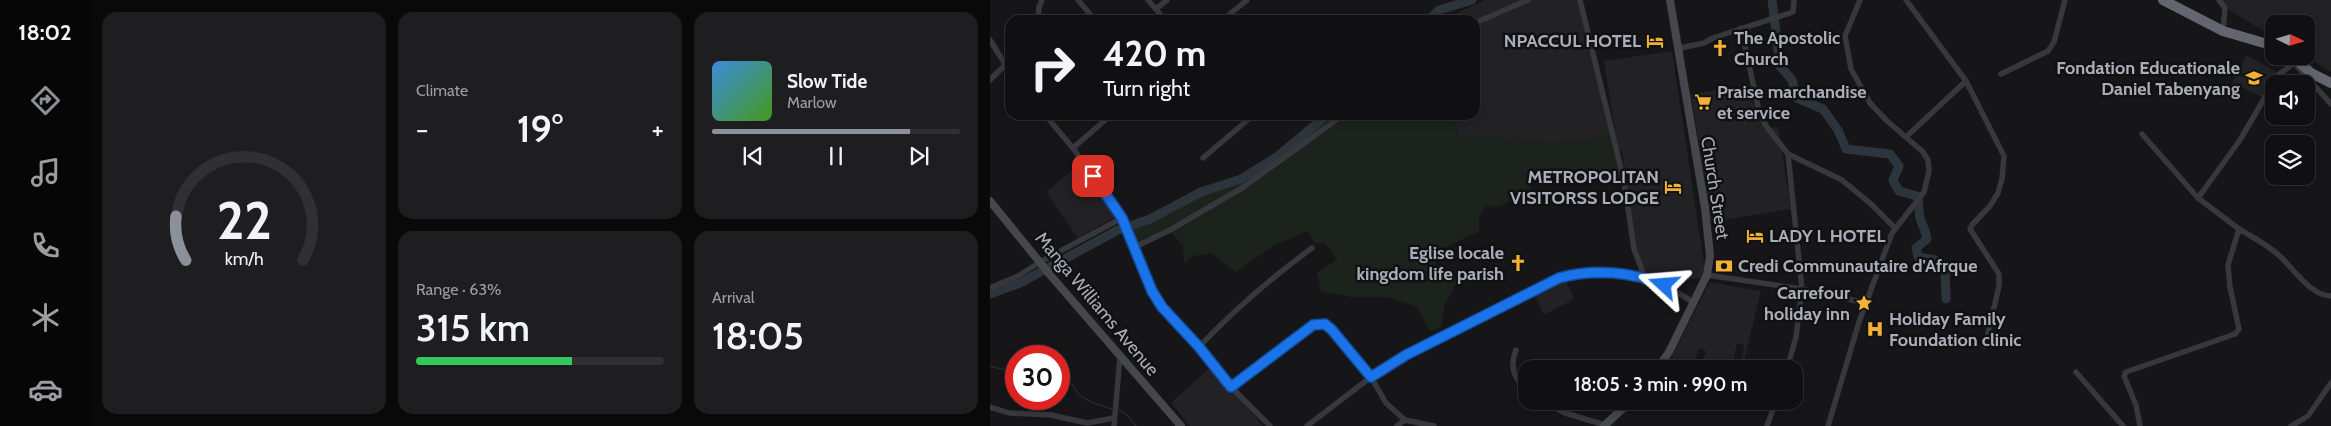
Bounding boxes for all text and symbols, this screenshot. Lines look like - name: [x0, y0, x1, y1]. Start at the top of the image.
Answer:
- north arrow: [2265, 15, 2315, 65]
- map controls: [2265, 15, 2315, 185]
- text: 18:02: [18, 19, 72, 46]
- place label: The Apostolic Church: [1734, 27, 1840, 70]
- place label: NPACCUL HOTEL: [1504, 30, 1641, 52]
- hotel icon: NPACCUL HOTEL: [1645, 31, 1665, 51]
- text: 420 m: [1103, 32, 1206, 75]
- icon: right: [1020, 35, 1085, 100]
- church icon: The Apostolic Church: [1710, 38, 1730, 58]
- place label: Fondation Educationale Daniel Tabenyang: [2056, 57, 2240, 100]
- school or university icon: Fondation Educationale Daniel Tabenyang: [2244, 68, 2264, 88]
- text: Slow Tide: [787, 70, 867, 93]
- text: Turn right: [1103, 75, 1190, 102]
- button: sound: [2265, 75, 2315, 125]
- text: Climate: [416, 81, 468, 100]
- place label: Praise marchandise et service: [1717, 81, 1867, 124]
- icon: directions: [28, 83, 63, 118]
- supermarket icon: Praise marchandise et service: [1693, 92, 1713, 112]
- text: Marlow: [787, 93, 837, 112]
- text: 19°: [517, 105, 563, 152]
- text: −: [416, 112, 428, 146]
- text: +: [652, 112, 664, 146]
- street label: Church Street: [1696, 135, 1734, 241]
- button: layers: [2265, 135, 2315, 185]
- icon: previous: [739, 142, 767, 170]
- icon: pause: [822, 142, 850, 170]
- icon: next: [905, 142, 933, 170]
- icon: music: [28, 155, 63, 190]
- pin: [1072, 155, 1114, 197]
- icon: arrive: [1079, 162, 1107, 190]
- place label: METROPOLITAN VISITORSS LODGE: [1510, 166, 1659, 209]
- hotel icon: METROPOLITAN VISITORSS LODGE: [1663, 177, 1683, 197]
- text: 22: [216, 189, 272, 252]
- place label: LADY L HOTEL: [1769, 225, 1885, 247]
- hotel icon: LADY L HOTEL: [1745, 226, 1765, 246]
- icon: phone: [28, 228, 63, 263]
- street label: Manga Williams Avenue: [1030, 228, 1164, 380]
- place label: Eglise locale kingdom life parish: [1356, 242, 1504, 285]
- text: km/h: [224, 248, 264, 269]
- church icon: Eglise locale kingdom life parish: [1508, 253, 1528, 273]
- place label: Credi Communautaire d'Afrque: [1738, 255, 1977, 277]
- bank icon: Credi Communautaire d'Afrque: [1714, 256, 1734, 276]
- position arrow: [1637, 258, 1689, 310]
- text: Range · 63%: [416, 280, 502, 299]
- place label: Carrefour holiday inn: [1764, 282, 1850, 325]
- text: Arrival: [712, 288, 755, 307]
- place icon: Carrefour holiday inn: [1854, 293, 1874, 313]
- icon: climate: [28, 300, 63, 335]
- text: 315 km: [416, 304, 530, 351]
- place label: Holiday Family Foundation clinic: [1889, 308, 2022, 351]
- text: 18:05: [712, 312, 804, 359]
- hospital icon: Holiday Family Foundation clinic: [1865, 319, 1885, 339]
- speed limit sign: 30: [1005, 345, 1070, 410]
- icon: car: [28, 372, 63, 407]
- text: 18:05 · 3 min · 990 m: [1574, 373, 1747, 396]

